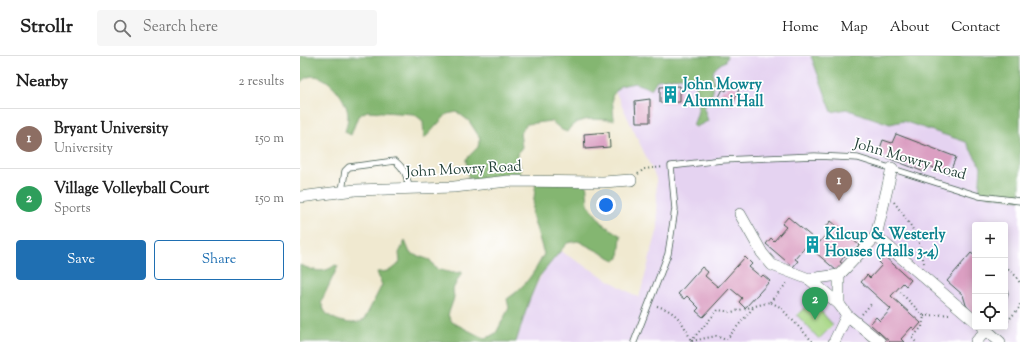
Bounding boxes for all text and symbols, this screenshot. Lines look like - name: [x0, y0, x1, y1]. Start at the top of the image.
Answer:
- search box: [97, 10, 377, 46]
- text: Strollr: [20, 14, 73, 41]
- icon: search: [111, 17, 133, 39]
- text: Search here: [143, 17, 218, 38]
- text: Home: [782, 18, 819, 38]
- text: Map: [841, 18, 868, 38]
- text: About: [890, 18, 929, 38]
- text: Contact: [951, 18, 1000, 38]
- text: Nearby: [16, 70, 68, 94]
- text: 2 results: [239, 73, 284, 91]
- place label: John Mowry Alumni Hall: [682, 75, 765, 113]
- building icon: John Mowry Alumni Hall: [660, 84, 680, 104]
- text: Bryant University: [54, 119, 168, 140]
- text: 1: [27, 130, 31, 148]
- text: 150 m: [255, 130, 284, 148]
- street label: John Mowry Road: [850, 134, 969, 186]
- text: University: [54, 140, 113, 158]
- street label: John Mowry Road: [405, 156, 523, 184]
- pin: 1: [826, 168, 852, 201]
- text: Village Volleyball Court: [54, 179, 209, 200]
- text: 2: [26, 190, 32, 208]
- text: 150 m: [255, 190, 284, 208]
- your location: [596, 195, 616, 215]
- text: Sports: [54, 200, 91, 218]
- map controls: [972, 222, 1008, 330]
- button: +: [972, 222, 1008, 258]
- place label: Kilcup & Westerly Houses (Halls 3-4): [825, 225, 946, 263]
- building icon: Kilcup & Westerly Houses (Halls 3-4): [802, 234, 822, 254]
- button: Save: [16, 240, 146, 280]
- button: Share: [154, 240, 284, 280]
- button: −: [972, 258, 1008, 294]
- pin: 2: [802, 287, 828, 320]
- button: locate: [972, 294, 1008, 330]

